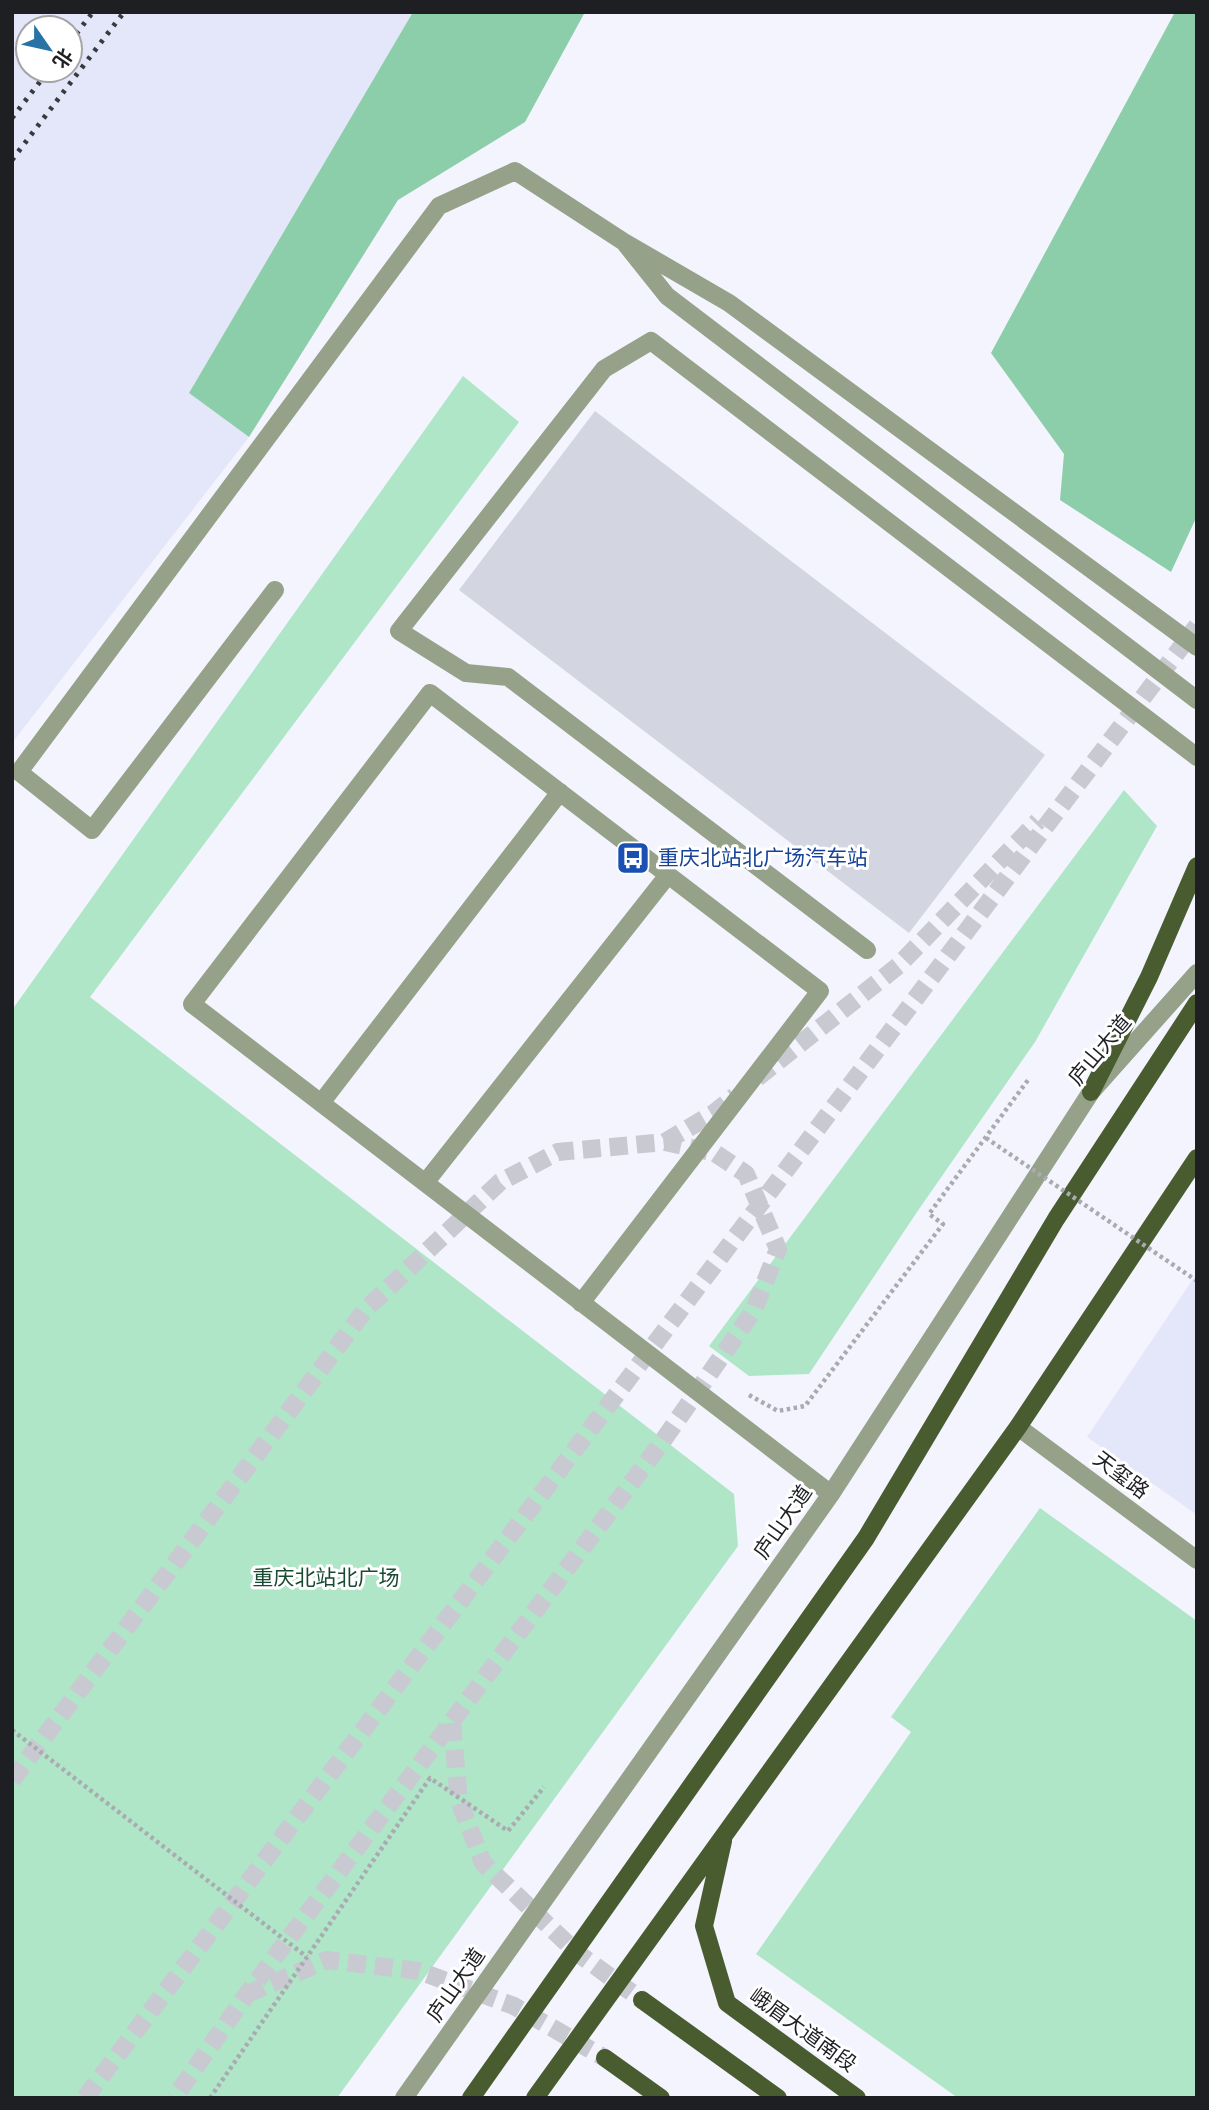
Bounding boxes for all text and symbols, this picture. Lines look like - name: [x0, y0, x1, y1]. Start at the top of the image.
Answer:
- north arrow: [14, 14, 84, 84]
- text: 北: [45, 42, 78, 73]
- bus stop icon: 重庆北站北广场汽车站: [614, 839, 652, 877]
- place label: 重庆北站北广场汽车站: [658, 843, 868, 873]
- street label: 庐山大道: [1062, 1008, 1138, 1092]
- street label: 天玺路: [1087, 1444, 1155, 1506]
- street label: 庐山大道: [747, 1479, 819, 1565]
- park label: 重庆北站北广场: [253, 1563, 400, 1593]
- street label: 庐山大道: [420, 1942, 492, 2028]
- street label: 峨眉大道南段: [743, 1981, 863, 2079]

